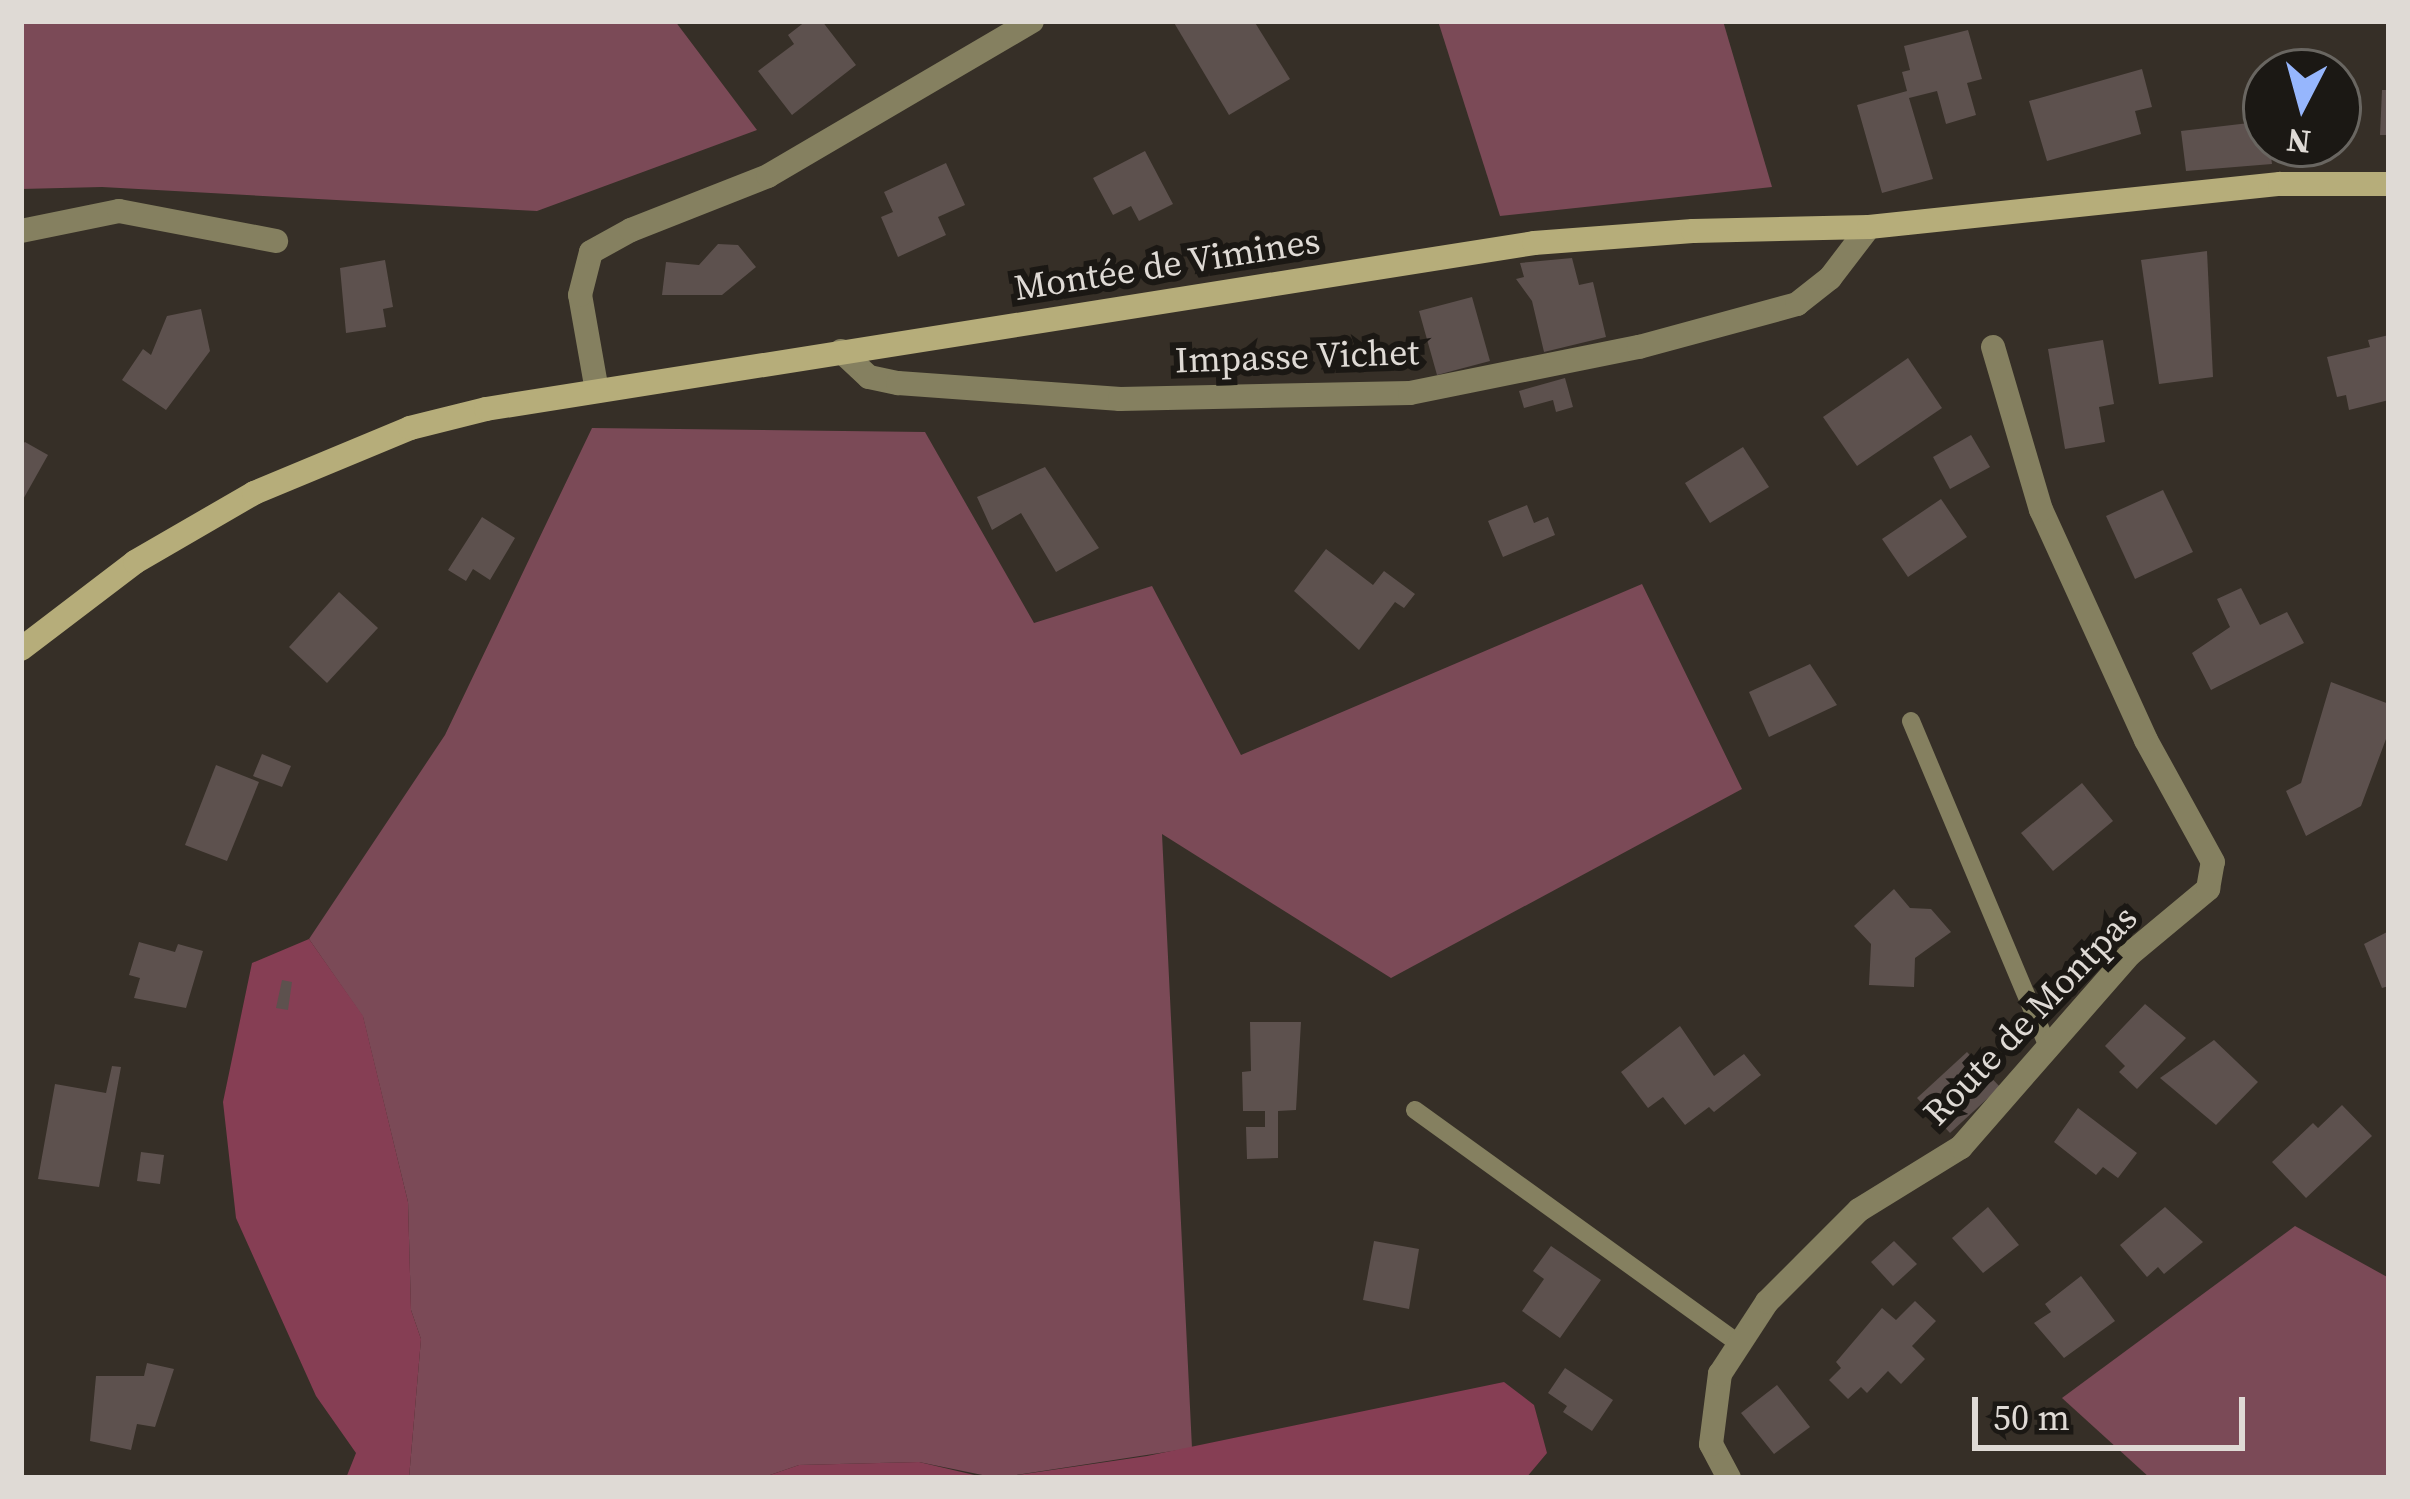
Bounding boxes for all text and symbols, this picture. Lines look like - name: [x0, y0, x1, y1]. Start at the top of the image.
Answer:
- north arrow: [2242, 48, 2362, 168]
- text: N: [2284, 118, 2313, 165]
- street label: Montée de Vimines: [1011, 218, 1323, 310]
- street label: Impasse Vichet: [1174, 330, 1420, 382]
- street label: Route de Montpas: [1914, 896, 2146, 1134]
- scale bar: [1978, 1373, 2251, 1447]
- text: 50 m: [1993, 1393, 2070, 1442]

